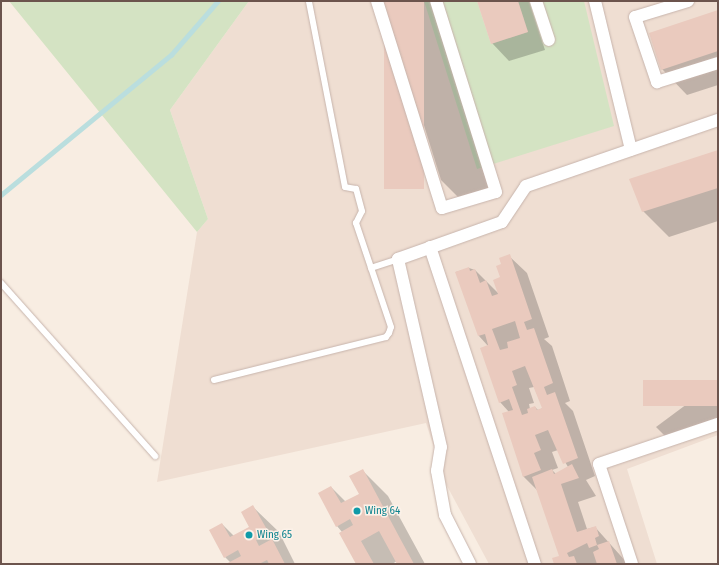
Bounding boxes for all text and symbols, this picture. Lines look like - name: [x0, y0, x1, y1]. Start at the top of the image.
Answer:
- place label: Wing 64: [365, 504, 400, 518]
- marker: Wing 64: [352, 506, 362, 516]
- place label: Wing 65: [257, 528, 292, 542]
- marker: Wing 65: [244, 530, 254, 540]

